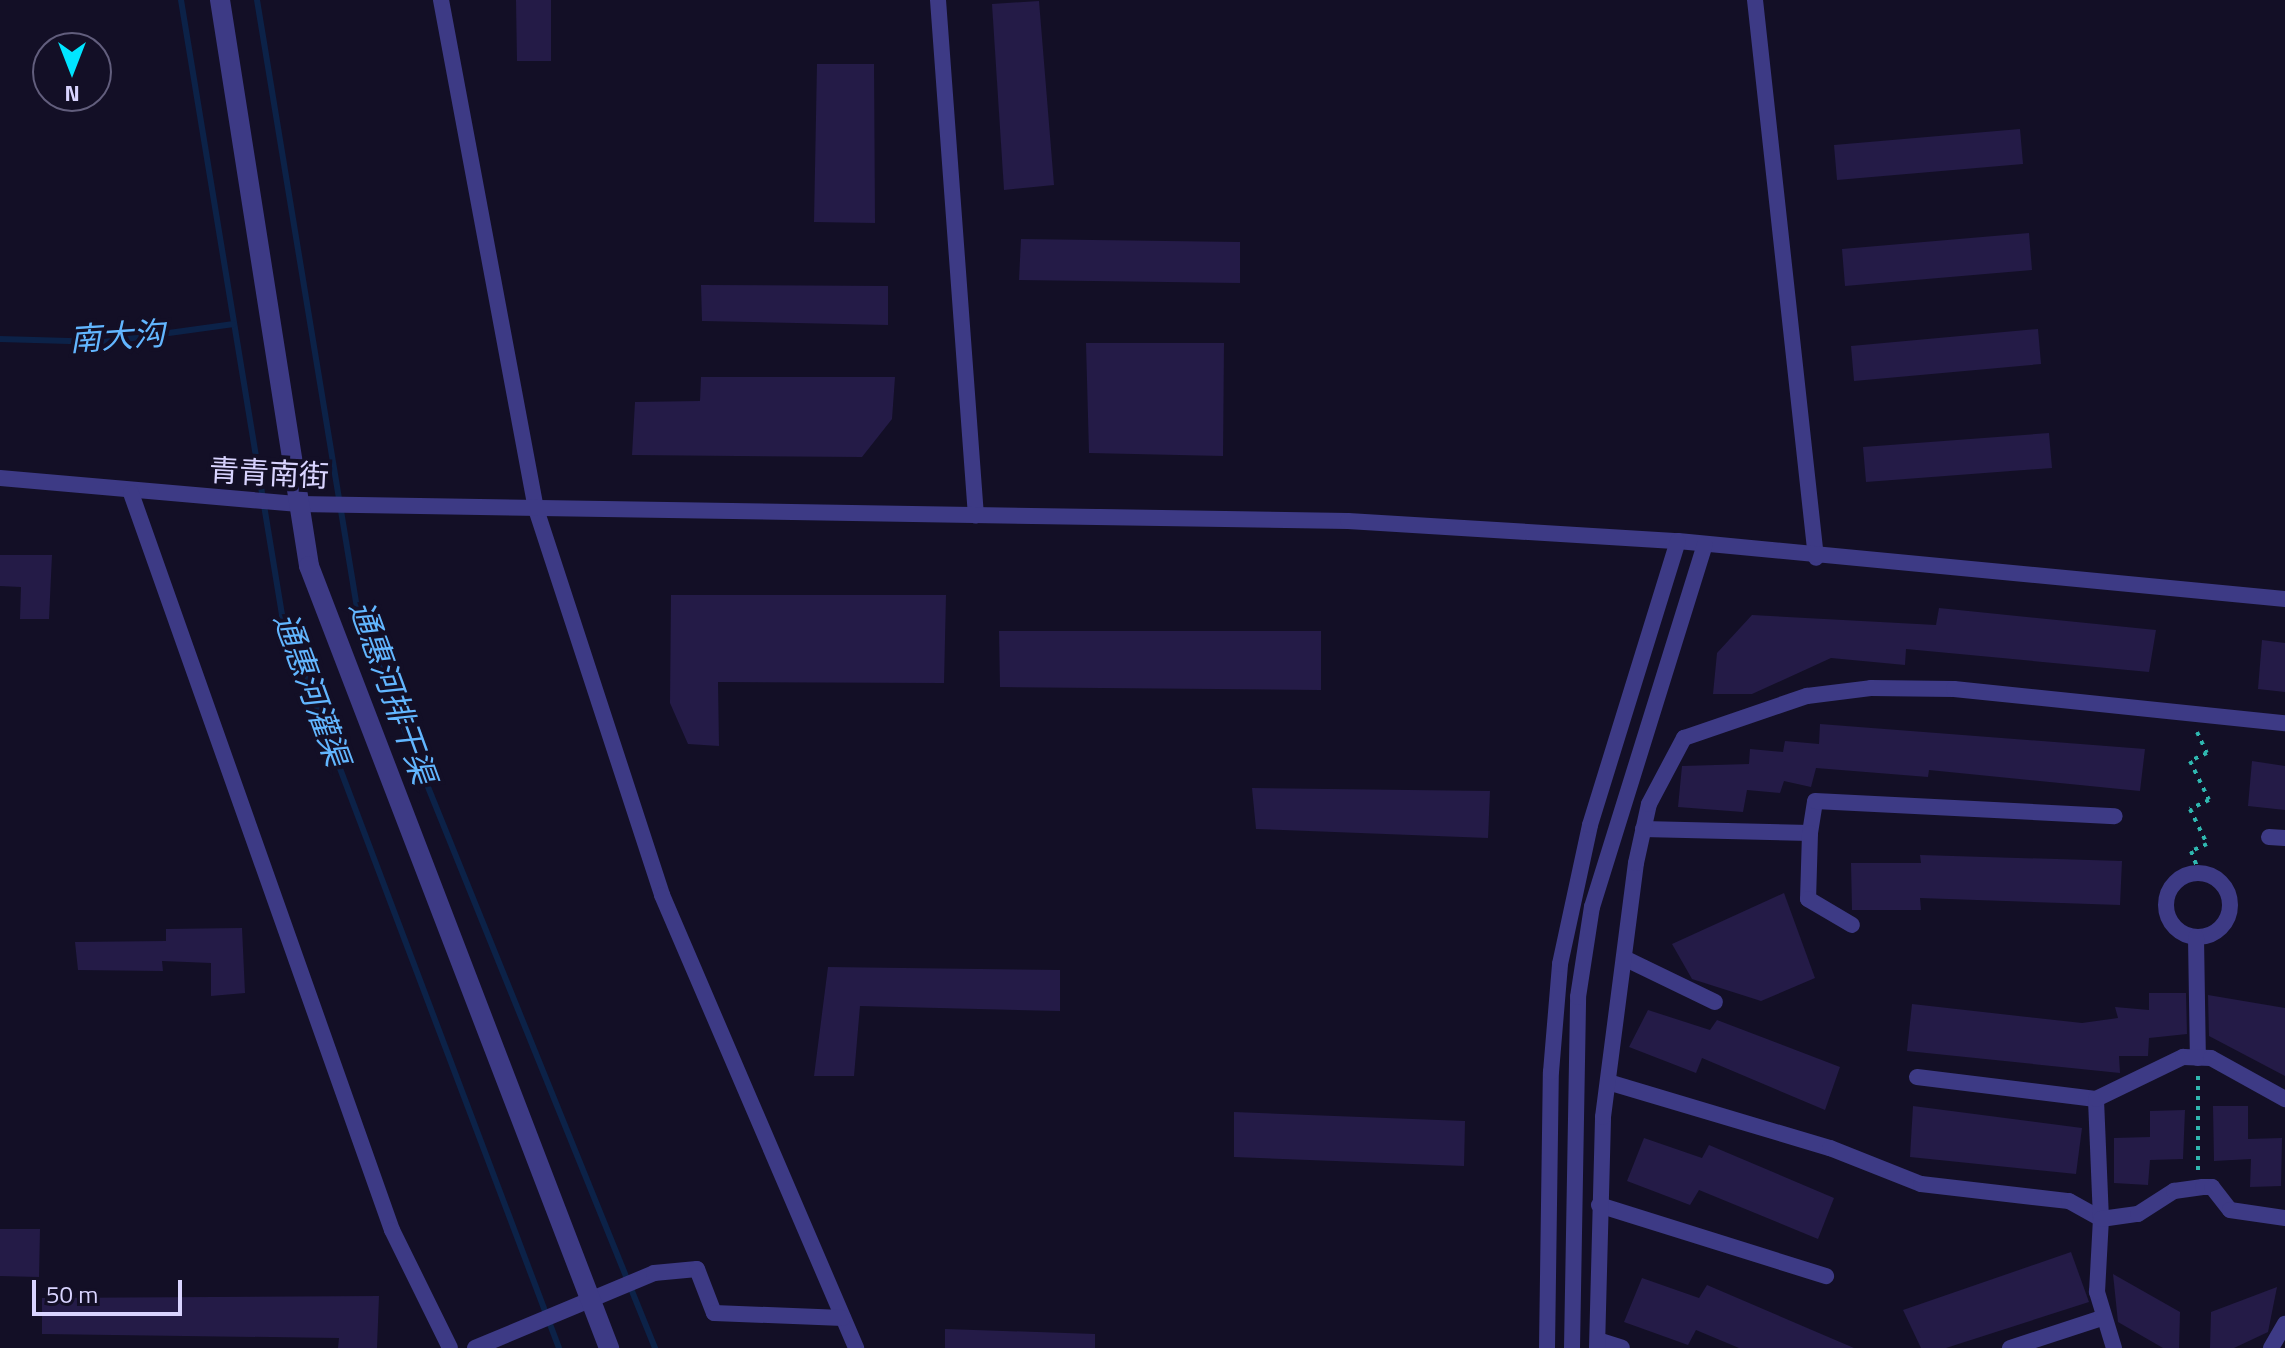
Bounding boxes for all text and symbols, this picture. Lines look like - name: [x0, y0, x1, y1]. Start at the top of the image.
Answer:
- north arrow: [32, 32, 112, 112]
- text: N: [64, 77, 80, 111]
- water label: 南大沟: [68, 313, 166, 359]
- street label: 青青南街: [208, 452, 330, 494]
- water label: 通惠河排干渠: [342, 595, 444, 789]
- water label: 通惠河灌渠: [267, 607, 357, 771]
- scale bar: [36, 1264, 186, 1314]
- text: 50 m: [46, 1276, 98, 1312]

